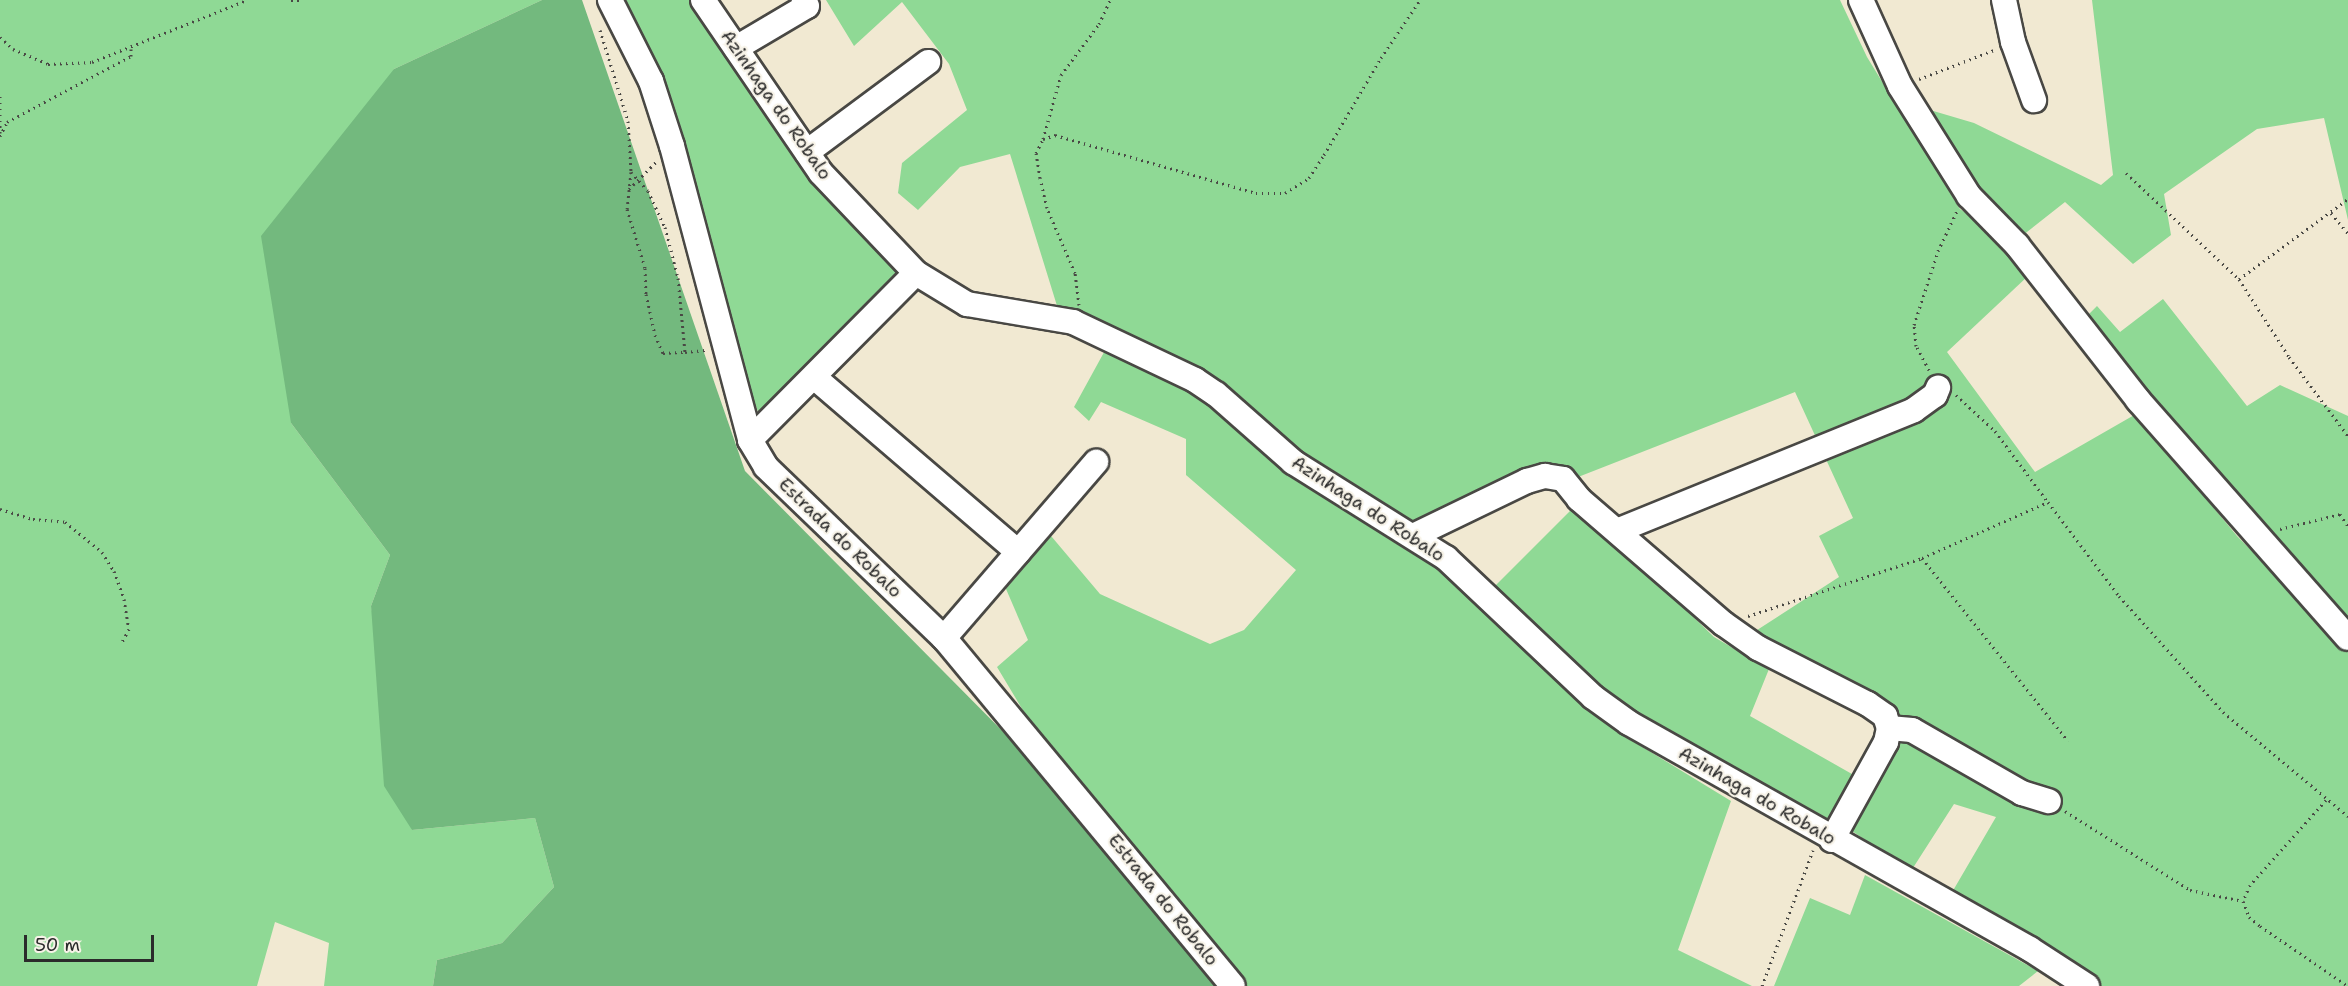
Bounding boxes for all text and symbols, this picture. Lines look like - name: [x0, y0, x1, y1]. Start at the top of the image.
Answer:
- street label: Azinhaga do Robalo: [716, 26, 836, 184]
- street label: Azinhaga do Robalo: [1288, 452, 1448, 566]
- street label: Estrada do Robalo: [774, 474, 906, 602]
- street label: Azinhaga do Robalo: [1675, 742, 1839, 850]
- street label: Estrada do Robalo: [1103, 830, 1223, 970]
- scale bar: [27, 923, 158, 961]
- text: 50 m: [35, 933, 80, 957]

